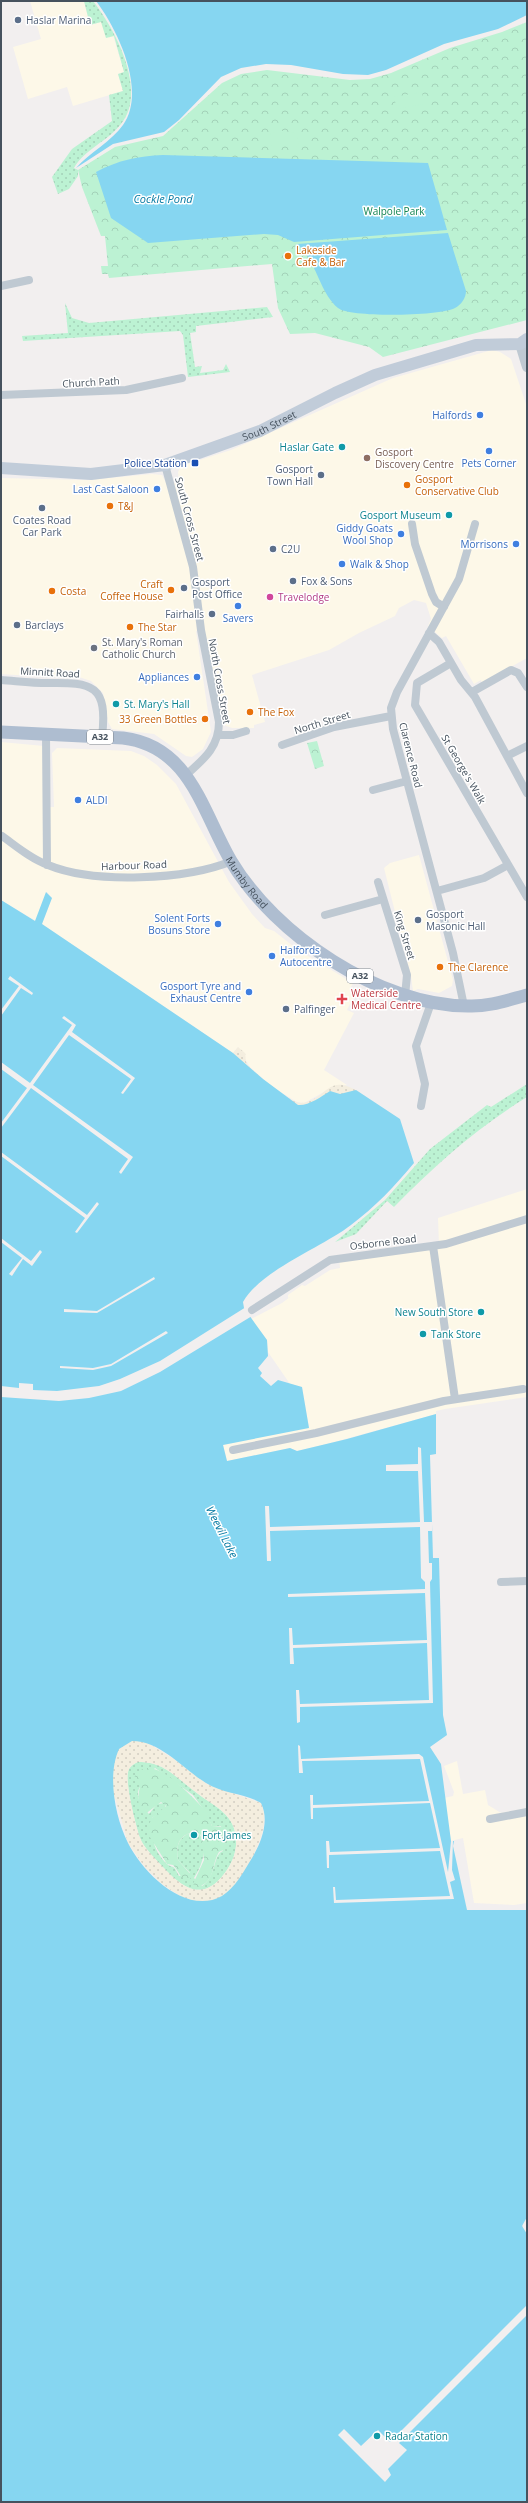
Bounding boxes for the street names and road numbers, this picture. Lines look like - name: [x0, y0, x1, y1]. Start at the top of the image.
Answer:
- street label: Church Path: [62, 374, 120, 390]
- street label: South Street: [240, 407, 299, 444]
- street label: South Cross Street: [172, 475, 208, 563]
- street label: North Cross Street: [206, 637, 234, 725]
- street label: Minnitt Road: [20, 663, 80, 681]
- street label: North Street: [292, 707, 352, 737]
- street label: Clarence Road: [396, 721, 426, 789]
- road number: A32: [87, 730, 113, 744]
- street label: St George's Walk: [438, 732, 490, 807]
- street label: Mumby Road: [223, 854, 271, 911]
- street label: Harbour Road: [101, 857, 167, 873]
- street label: King Street: [391, 909, 419, 962]
- road number: A32: [347, 969, 373, 983]
- street label: Osborne Road: [349, 1231, 417, 1253]

